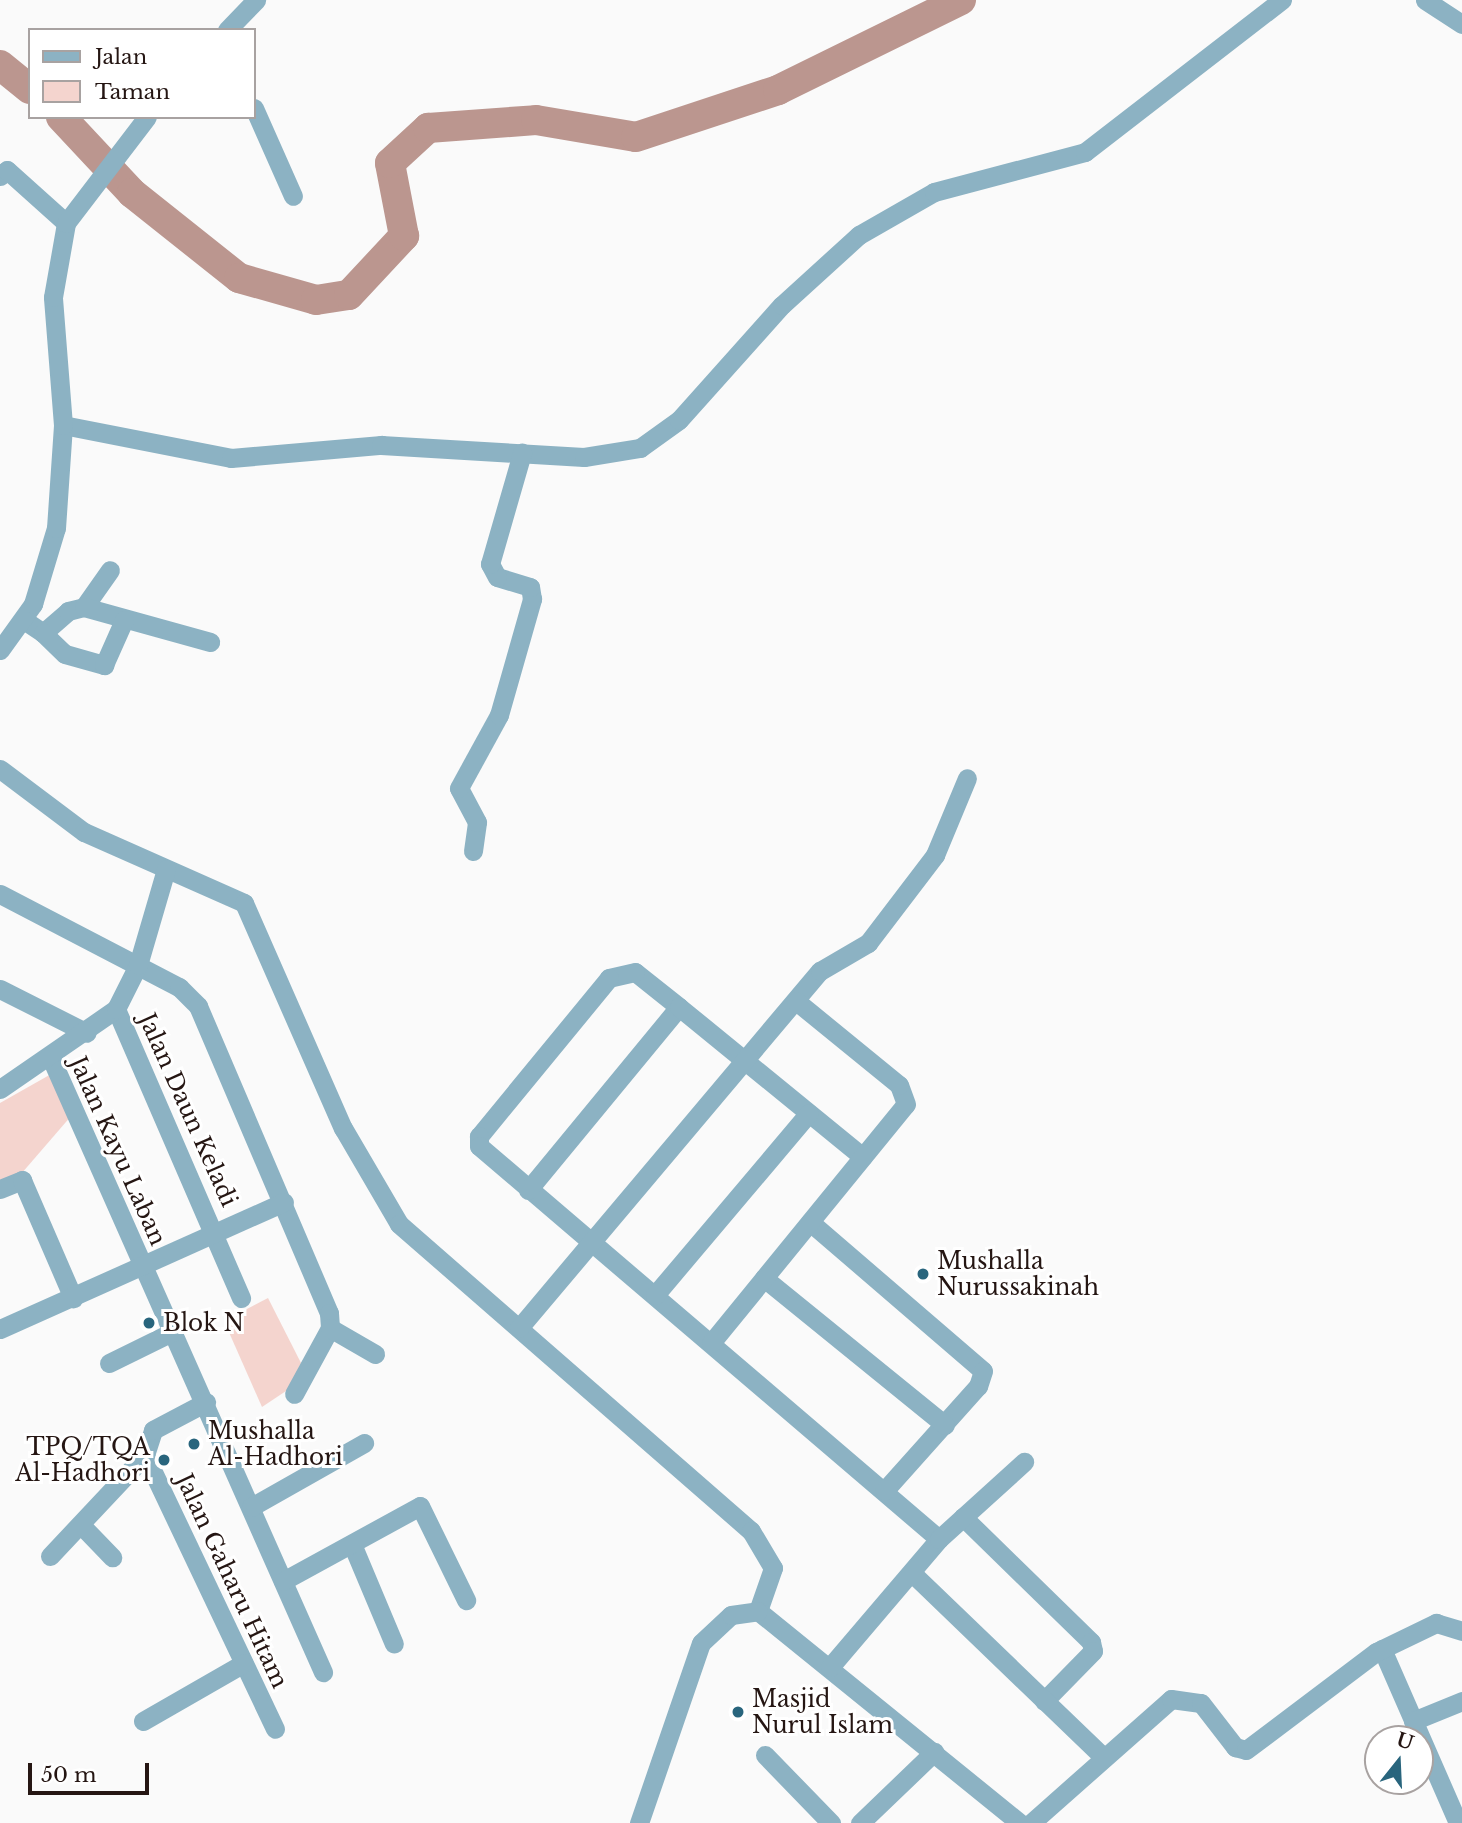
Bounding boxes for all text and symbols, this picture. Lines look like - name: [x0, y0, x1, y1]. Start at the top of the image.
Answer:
- legend: [28, 28, 256, 119]
- text: Jalan: [95, 44, 147, 70]
- text: Taman: [95, 79, 170, 105]
- street label: Jalan Daun Keladi: [133, 1009, 243, 1211]
- street label: Jalan Kayu Laban: [64, 1052, 172, 1250]
- place label: Mushalla Nurussakinah: [937, 1247, 1099, 1301]
- marker: Mushalla Nurussakinah: [915, 1266, 931, 1282]
- place label: Blok N: [163, 1309, 245, 1337]
- marker: Blok N: [141, 1315, 157, 1331]
- place label: Mushalla Al-Hadhori: [208, 1417, 343, 1471]
- place label: TPQ/TQA Al-Hadhori: [15, 1433, 150, 1487]
- marker: Mushalla Al-Hadhori: [186, 1436, 202, 1452]
- marker: TPQ/TQA Al-Hadhori: [156, 1452, 172, 1468]
- street label: Jalan Gaharu Hitam: [170, 1469, 294, 1693]
- place label: Masjid Nurul Islam: [752, 1685, 893, 1739]
- marker: Masjid Nurul Islam: [730, 1704, 746, 1720]
- north arrow: [1364, 1725, 1434, 1795]
- text: U: [1394, 1728, 1417, 1755]
- scale bar: [32, 1750, 152, 1794]
- text: 50 m: [41, 1762, 96, 1788]

